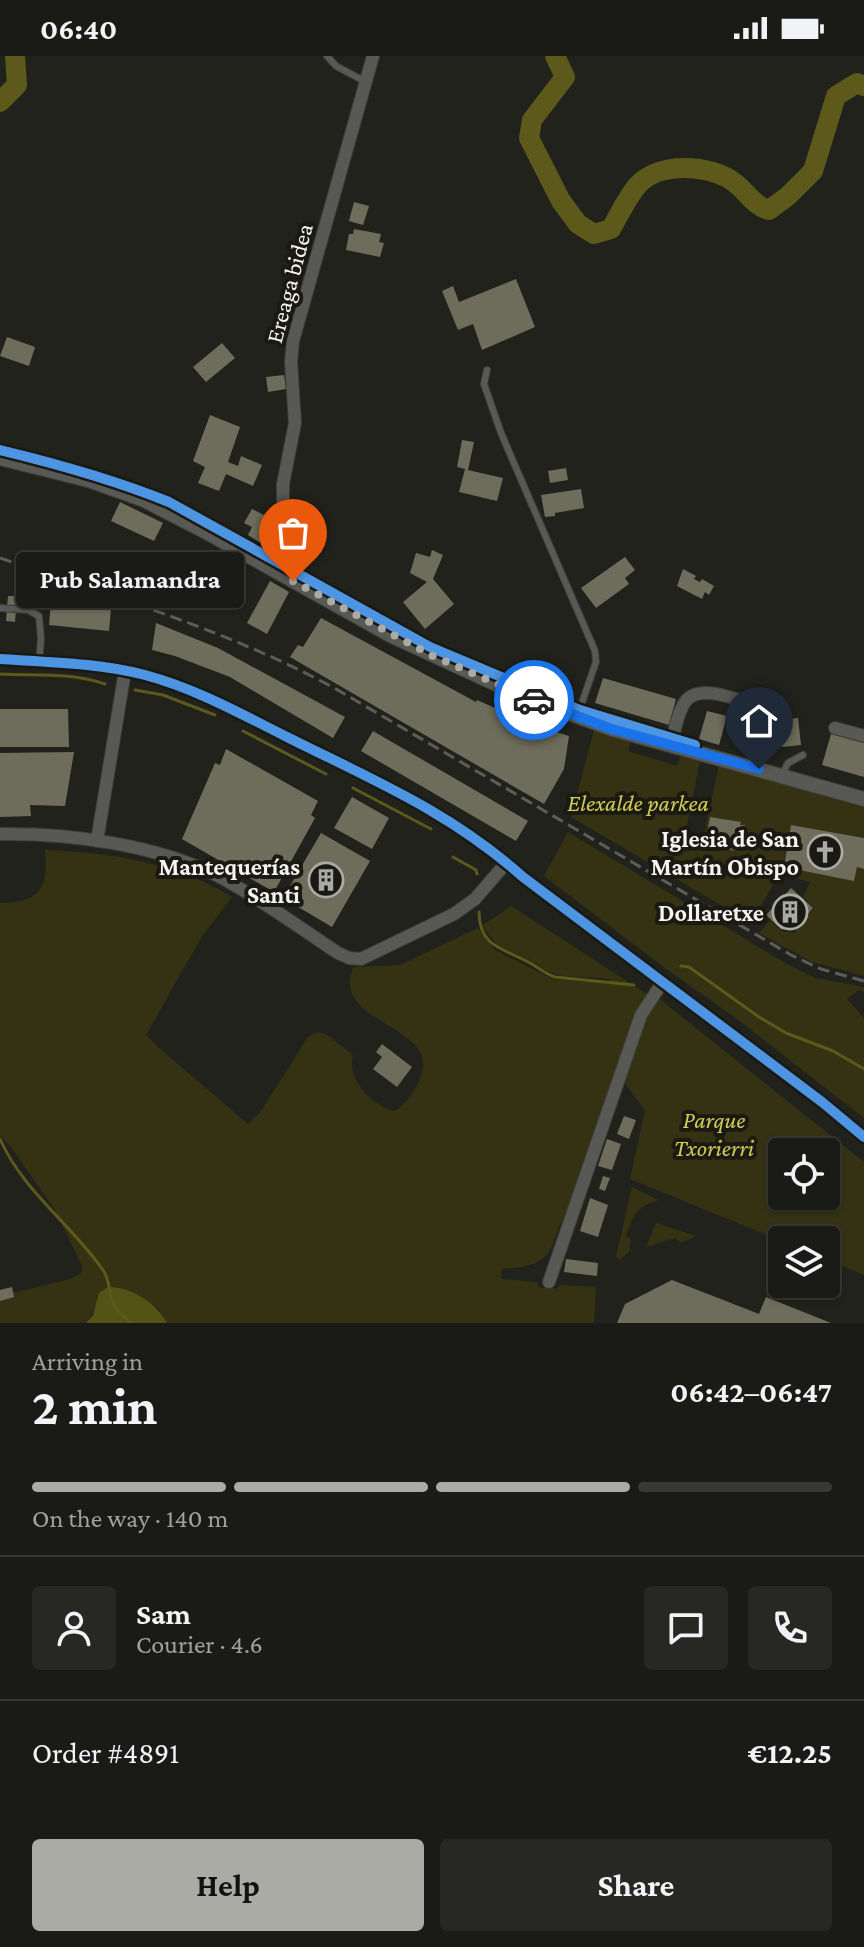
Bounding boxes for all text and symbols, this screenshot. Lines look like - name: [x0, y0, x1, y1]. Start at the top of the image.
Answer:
- text: 06:40: [40, 12, 117, 45]
- street label: Ereaga bidea: [260, 220, 318, 346]
- pin: [259, 499, 327, 581]
- icon: bag: [271, 511, 315, 555]
- callout: Pub Salamandra: [17, 553, 245, 609]
- text: Pub Salamandra: [40, 565, 220, 594]
- courier: [494, 660, 574, 740]
- icon: car: [512, 678, 556, 722]
- pin: [725, 687, 793, 769]
- icon: home: [737, 699, 781, 743]
- park label: Elexalde parkea: [567, 789, 709, 816]
- place label: Iglesia de San Martín Obispo: [651, 825, 799, 880]
- church icon: Iglesia de San Martín Obispo: [806, 833, 844, 871]
- place label: Mantequerías Santi: [158, 853, 300, 908]
- building icon: Mantequerías Santi: [307, 861, 345, 899]
- building icon: Dollaretxe: [771, 893, 809, 931]
- place label: Dollaretxe: [658, 899, 764, 926]
- park label: Parque Txorierri: [674, 1106, 755, 1161]
- map controls: [768, 1138, 840, 1298]
- button: locate: [768, 1138, 840, 1210]
- button: layers: [768, 1226, 840, 1298]
- text: Arriving in: [32, 1347, 143, 1376]
- text: 06:42–06:47: [670, 1375, 832, 1408]
- text: 2 min: [32, 1377, 157, 1435]
- text: On the way · 140 m: [32, 1504, 228, 1533]
- button: person: [32, 1586, 116, 1670]
- button: chat: [644, 1586, 728, 1670]
- button: phone: [748, 1586, 832, 1670]
- text: Sam: [136, 1597, 191, 1630]
- text: Courier · 4.6: [136, 1630, 263, 1659]
- text: Order #4891: [32, 1736, 179, 1769]
- text: €12.25: [747, 1736, 832, 1769]
- button: Help: [32, 1839, 424, 1931]
- button: Share: [440, 1839, 832, 1931]

